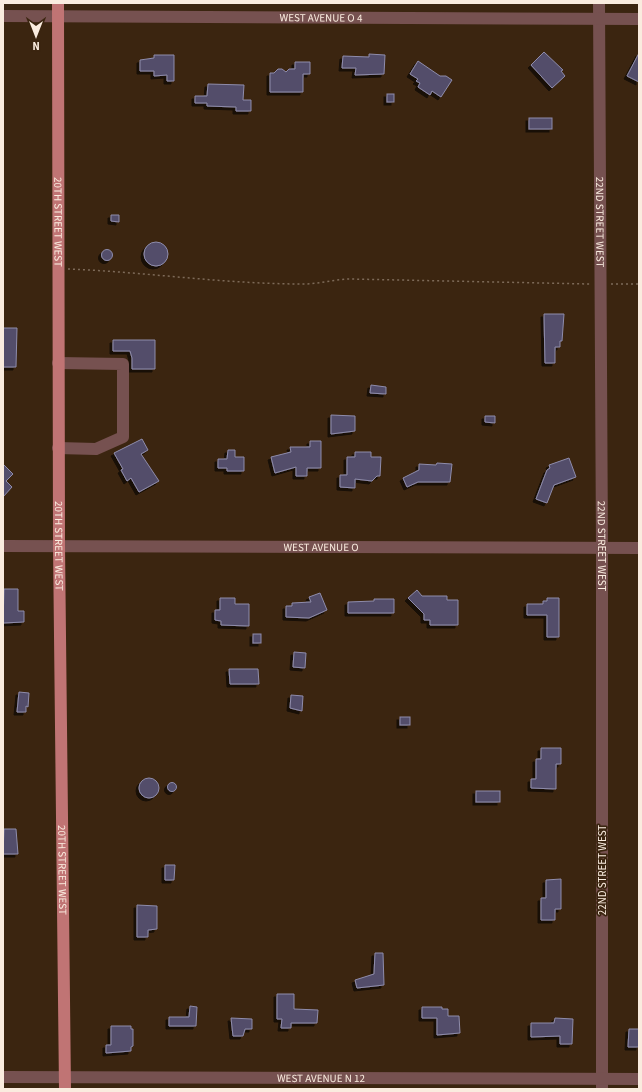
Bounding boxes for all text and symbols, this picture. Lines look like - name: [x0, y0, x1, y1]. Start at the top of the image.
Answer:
- street label: WEST AVENUE O 4: [280, 10, 363, 26]
- north arrow: [16, 16, 56, 56]
- text: N: [32, 38, 40, 53]
- street label: 20TH STREET WEST: [50, 177, 65, 267]
- street label: 22ND STREET WEST: [592, 177, 607, 267]
- street label: 20TH STREET WEST: [51, 501, 67, 591]
- street label: 22ND STREET WEST: [594, 501, 609, 591]
- street label: WEST AVENUE O: [283, 540, 359, 555]
- street label: 20TH STREET WEST: [54, 825, 70, 915]
- street label: 22ND STREET WEST: [595, 825, 610, 915]
- street label: WEST AVENUE N 12: [277, 1071, 365, 1086]

